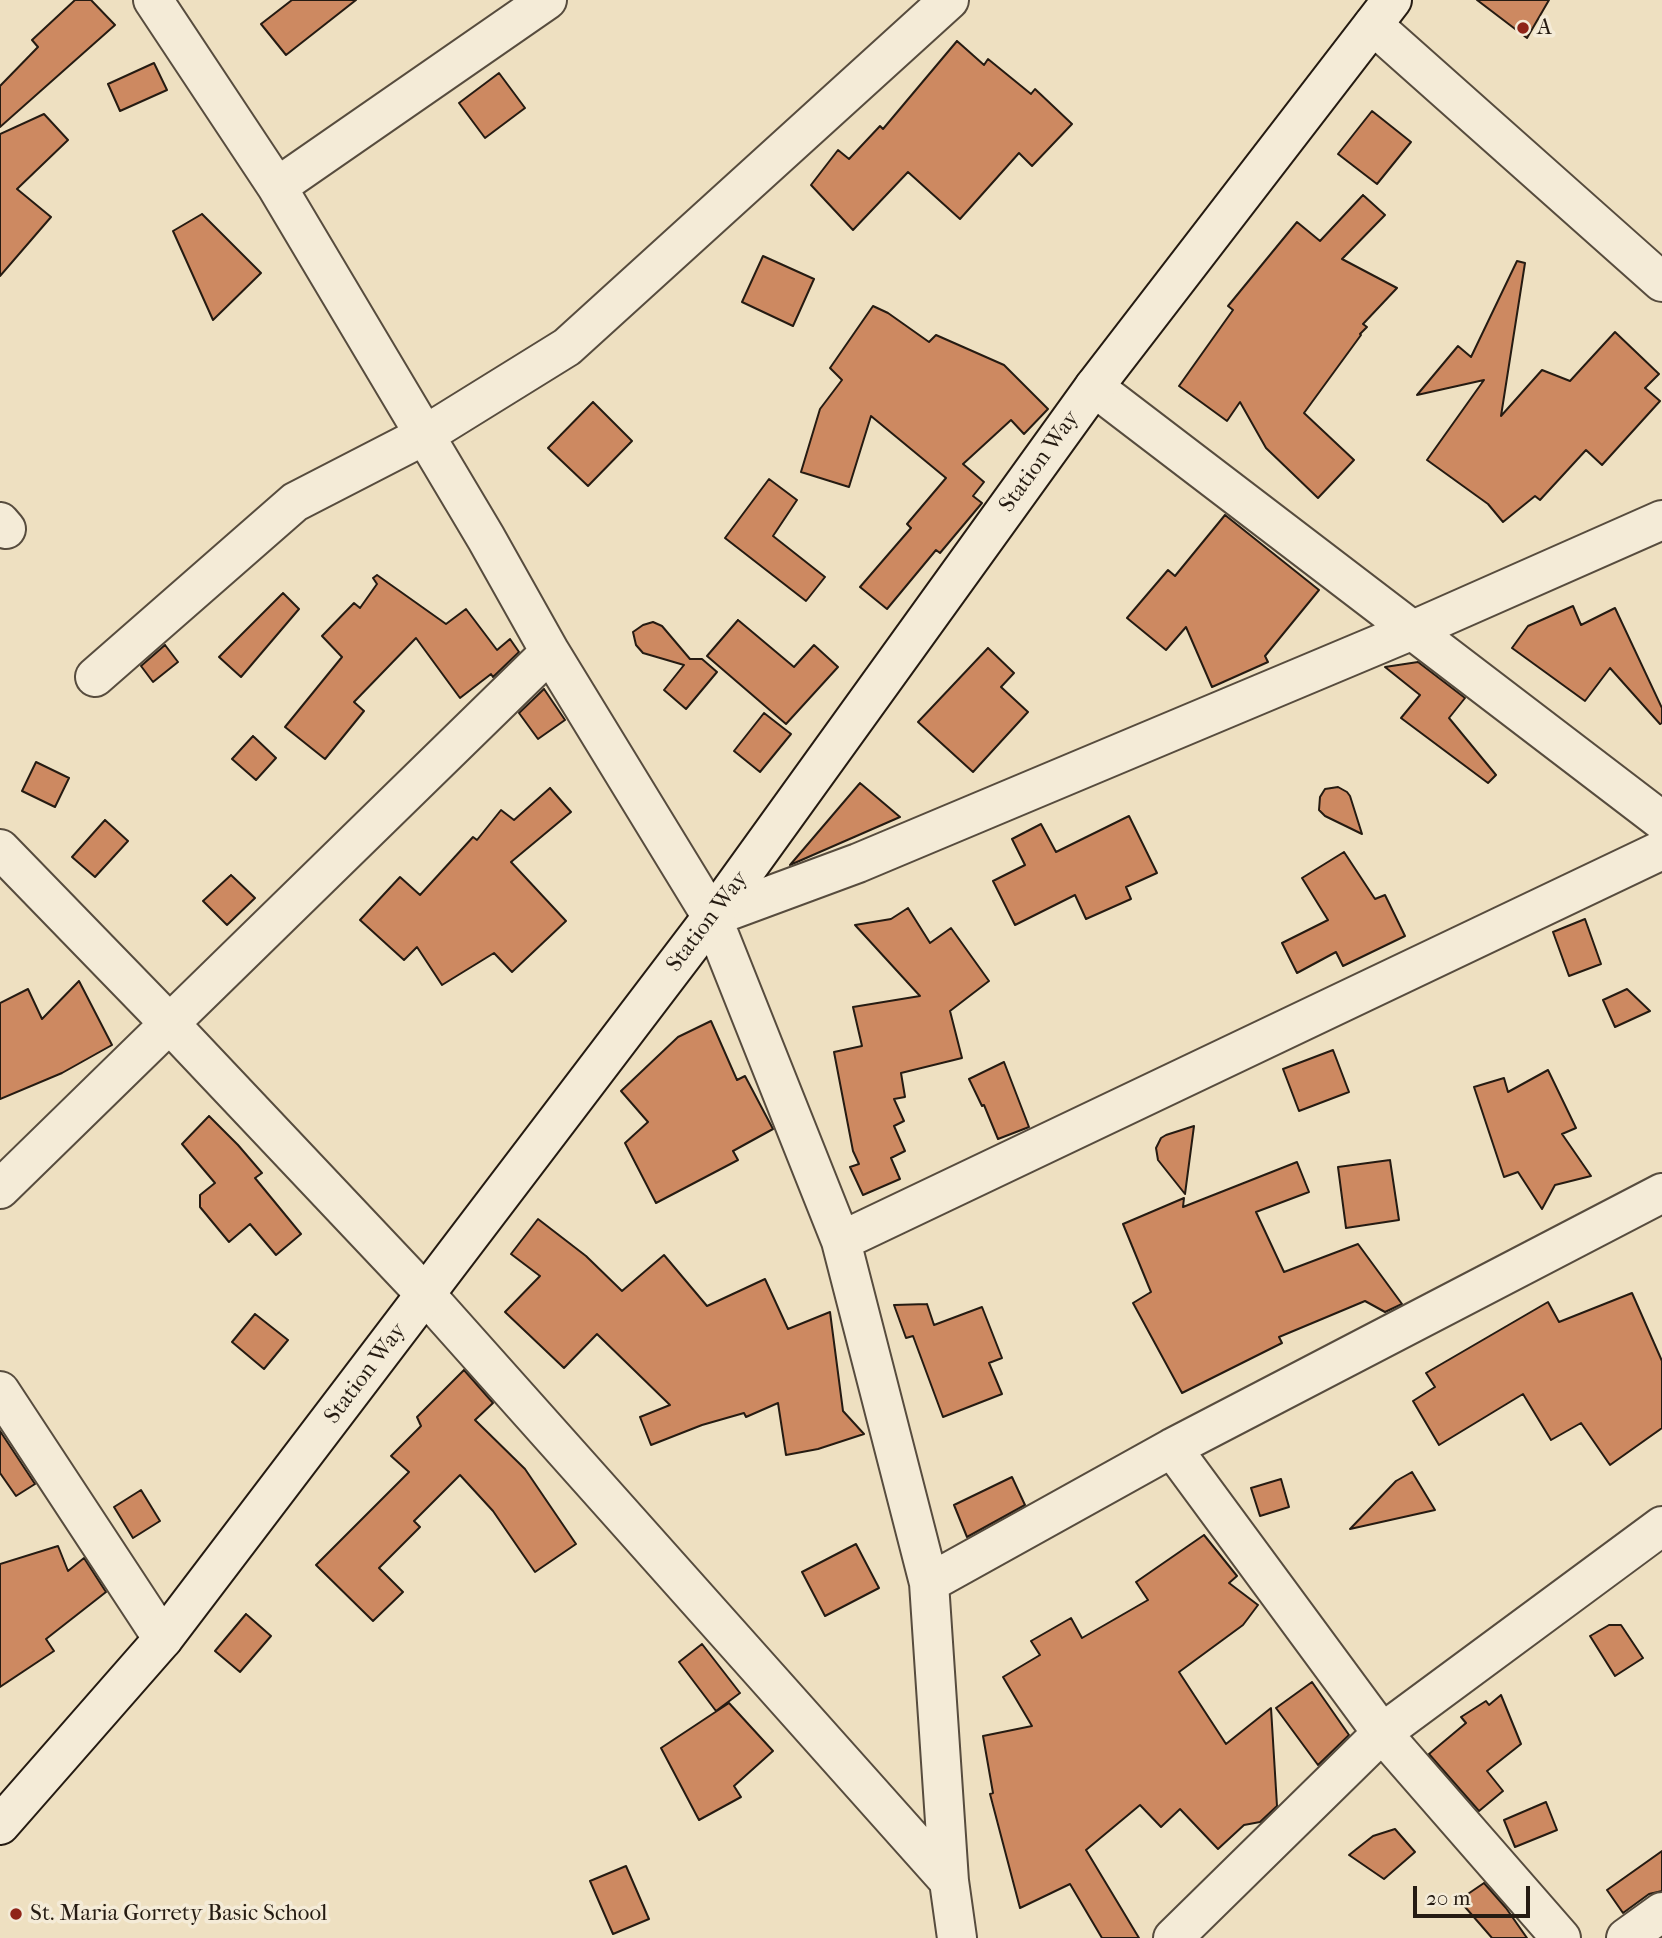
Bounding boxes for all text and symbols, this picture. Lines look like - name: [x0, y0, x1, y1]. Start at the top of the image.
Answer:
- place label: A: [1537, 14, 1552, 42]
- marker: A: [1515, 20, 1531, 36]
- street label: Station Way: [994, 406, 1086, 518]
- street label: Station Way: [661, 866, 755, 978]
- street label: Station Way: [319, 1318, 413, 1430]
- scale bar: [1417, 1871, 1534, 1915]
- text: 20 m: [1426, 1886, 1470, 1910]
- place label: St. Maria Gorrety Basic School: [30, 1900, 327, 1928]
- marker: St. Maria Gorrety Basic School: [8, 1906, 24, 1922]

